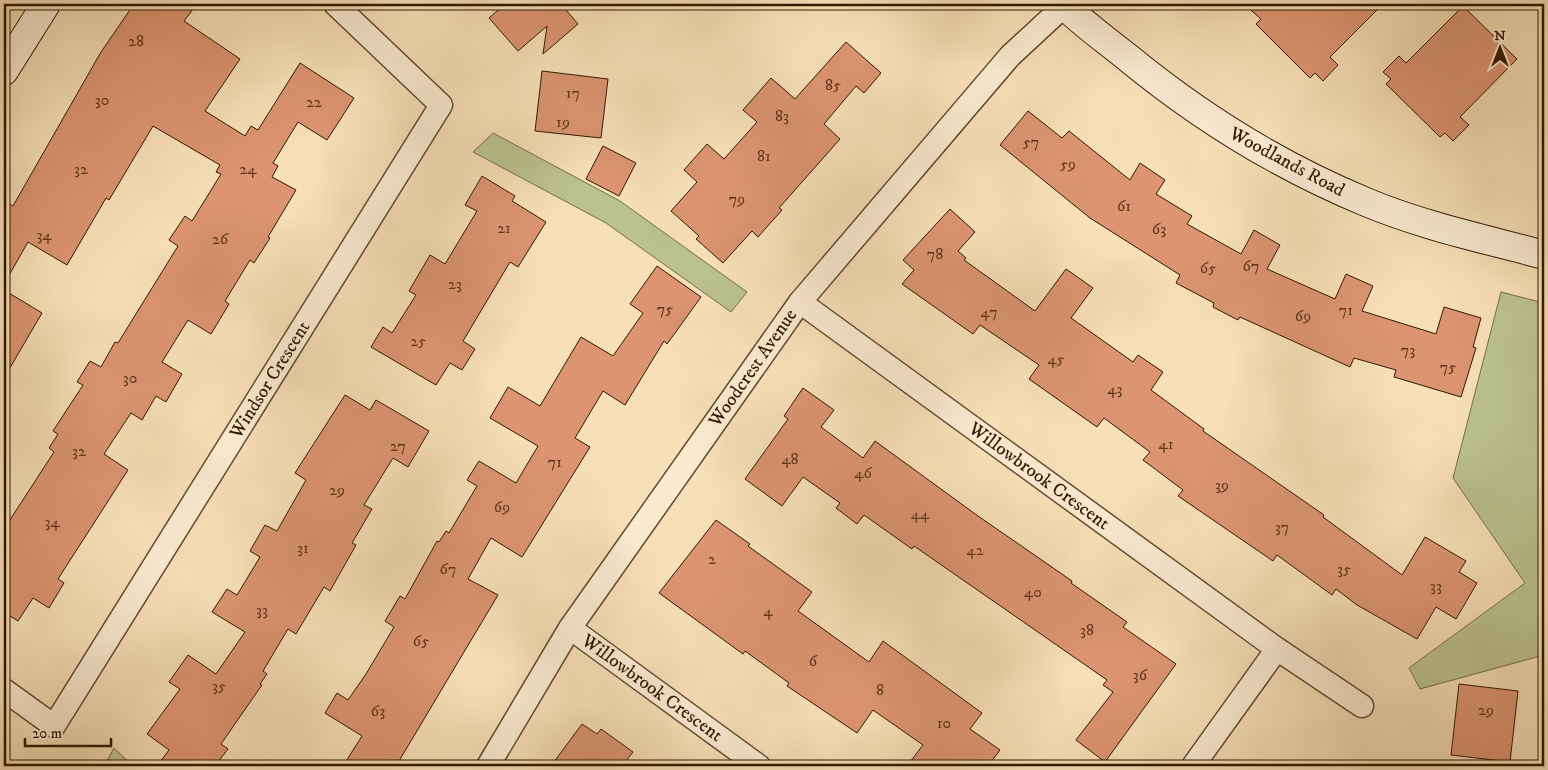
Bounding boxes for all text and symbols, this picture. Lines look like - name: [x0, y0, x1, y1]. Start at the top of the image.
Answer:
- north arrow: [1476, 22, 1526, 72]
- text: N: [1494, 27, 1506, 45]
- house number: 28: [128, 31, 144, 51]
- house number: 85: [825, 75, 841, 95]
- house number: 17: [566, 83, 580, 103]
- house number: 30: [95, 90, 109, 110]
- house number: 22: [306, 92, 322, 112]
- house number: 83: [775, 106, 789, 126]
- house number: 19: [556, 112, 570, 132]
- street label: Woodlands Road: [1225, 121, 1349, 202]
- house number: 57: [1023, 132, 1039, 152]
- house number: 81: [757, 146, 771, 166]
- house number: 59: [1060, 154, 1076, 174]
- house number: 32: [74, 159, 88, 179]
- house number: 24: [239, 159, 257, 179]
- house number: 79: [729, 189, 745, 209]
- house number: 61: [1117, 196, 1131, 216]
- house number: 21: [497, 218, 511, 238]
- house number: 63: [1152, 219, 1166, 239]
- house number: 34: [36, 225, 52, 245]
- house number: 26: [212, 229, 229, 249]
- house number: 78: [927, 244, 943, 264]
- house number: 67: [1243, 256, 1259, 276]
- house number: 65: [1200, 258, 1216, 278]
- house number: 23: [448, 274, 462, 294]
- house number: 75: [657, 299, 673, 319]
- house number: 71: [1339, 300, 1353, 320]
- house number: 47: [980, 302, 998, 322]
- street label: Woodcrest Avenue: [703, 304, 802, 432]
- house number: 69: [1295, 306, 1311, 326]
- street label: Windsor Crescent: [224, 317, 315, 444]
- house number: 25: [410, 331, 426, 351]
- house number: 73: [1401, 340, 1415, 360]
- house number: 45: [1047, 349, 1065, 369]
- house number: 75: [1440, 357, 1456, 377]
- house number: 30: [123, 368, 137, 388]
- house number: 43: [1107, 379, 1123, 399]
- street label: Willowbrook Crescent: [963, 417, 1114, 535]
- house number: 41: [1158, 434, 1174, 454]
- house number: 27: [390, 436, 406, 456]
- house number: 32: [72, 441, 86, 461]
- house number: 48: [781, 449, 799, 469]
- house number: 71: [548, 452, 562, 472]
- house number: 46: [854, 463, 872, 483]
- house number: 39: [1215, 475, 1229, 495]
- house number: 29: [329, 480, 345, 500]
- house number: 69: [494, 497, 510, 517]
- house number: 44: [911, 504, 930, 524]
- house number: 34: [44, 512, 60, 532]
- house number: 37: [1275, 517, 1289, 537]
- house number: 31: [297, 538, 309, 558]
- house number: 42: [966, 540, 984, 560]
- house number: 2: [708, 549, 716, 569]
- house number: 67: [440, 559, 456, 579]
- house number: 35: [1337, 559, 1351, 579]
- house number: 33: [1430, 576, 1442, 596]
- house number: 40: [1024, 582, 1042, 602]
- house number: 33: [256, 600, 268, 620]
- house number: 4: [763, 601, 773, 621]
- house number: 38: [1080, 620, 1094, 640]
- street label: Willowbrook Crescent: [576, 629, 727, 747]
- house number: 65: [413, 631, 429, 651]
- house number: 6: [809, 651, 818, 671]
- house number: 36: [1133, 665, 1148, 685]
- house number: 35: [212, 676, 226, 696]
- house number: 8: [876, 680, 884, 700]
- house number: 29: [1478, 700, 1494, 720]
- house number: 63: [371, 701, 385, 721]
- house number: 10: [937, 713, 951, 733]
- scale bar: [25, 715, 111, 747]
- text: 20 m: [32, 724, 62, 743]

